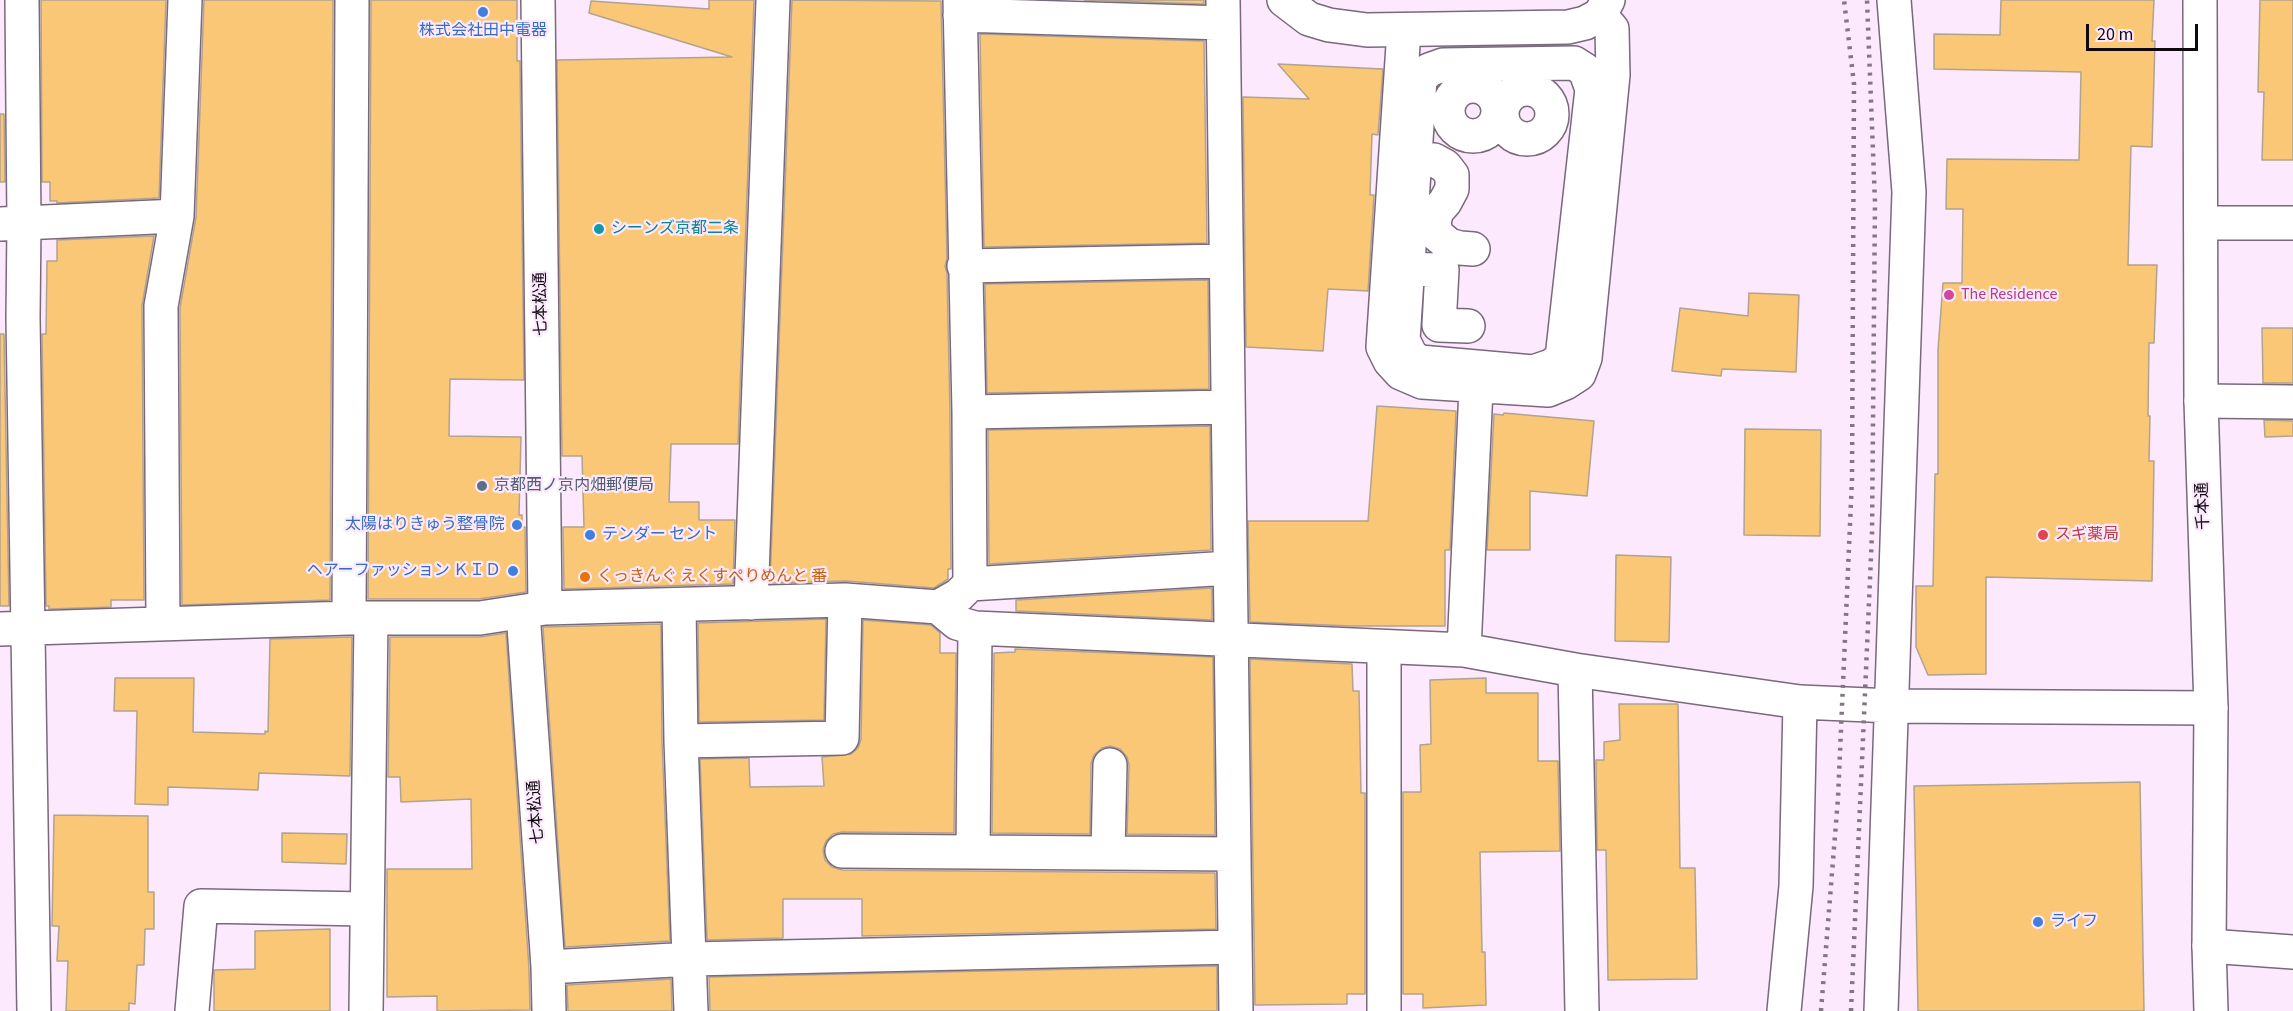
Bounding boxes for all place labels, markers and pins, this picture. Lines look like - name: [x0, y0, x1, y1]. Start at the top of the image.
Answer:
- marker: 株式会社田中電器: [476, 5, 490, 19]
- place label: 株式会社田中電器: [419, 21, 547, 41]
- place label: シーンズ京都二条: [611, 219, 739, 239]
- marker: シーンズ京都二条: [592, 222, 606, 236]
- place label: The Residence: [1961, 285, 2057, 305]
- marker: The Residence: [1942, 288, 1956, 302]
- place label: 京都西ノ京内畑郵便局: [494, 476, 654, 496]
- marker: 京都西ノ京内畑郵便局: [475, 479, 489, 493]
- place label: 太陽はりきゅう整骨院: [345, 515, 505, 535]
- marker: 太陽はりきゅう整骨院: [510, 518, 524, 532]
- place label: テンダー セント: [602, 525, 717, 545]
- place label: スギ薬局: [2055, 525, 2119, 545]
- marker: テンダー セント: [583, 528, 597, 542]
- marker: スギ薬局: [2036, 528, 2050, 542]
- place label: ヘアーファッション ＫＩＤ: [307, 561, 501, 581]
- marker: ヘアーファッション ＫＩＤ: [506, 564, 520, 578]
- place label: くっきんぐ えくすぺりめんと 番: [597, 567, 827, 587]
- marker: くっきんぐ えくすぺりめんと 番: [578, 570, 592, 584]
- place label: ライフ: [2050, 912, 2098, 932]
- marker: ライフ: [2031, 915, 2045, 929]

